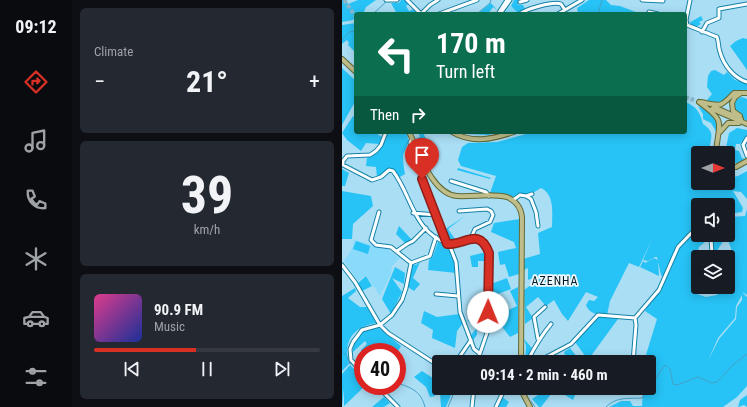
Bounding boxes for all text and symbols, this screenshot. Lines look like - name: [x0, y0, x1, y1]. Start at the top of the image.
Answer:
- text: 09:12: [15, 16, 57, 37]
- text: 170 m: [436, 27, 506, 60]
- icon: left: [370, 28, 422, 80]
- text: Climate: [94, 44, 133, 59]
- text: Turn left: [436, 61, 495, 82]
- text: 21°: [186, 64, 228, 99]
- icon: directions: [22, 68, 50, 96]
- text: −: [94, 69, 105, 94]
- text: +: [309, 69, 320, 94]
- icon: right: [407, 104, 429, 126]
- text: Then: [370, 106, 399, 124]
- icon: music: [22, 127, 50, 155]
- pin: [405, 138, 439, 179]
- icon: arrive: [411, 144, 433, 166]
- north arrow: [691, 146, 735, 190]
- map controls: [691, 146, 735, 294]
- text: 39: [181, 165, 233, 226]
- icon: phone: [22, 186, 50, 214]
- button: sound: [691, 198, 735, 242]
- text: km/h: [194, 222, 220, 237]
- icon: climate: [22, 245, 50, 273]
- button: layers: [691, 250, 735, 294]
- district label: AZENHA: [531, 274, 579, 288]
- position arrow: [467, 291, 509, 333]
- text: 90.9 FM: [154, 301, 203, 319]
- icon: car: [22, 304, 50, 332]
- text: Music: [154, 319, 185, 334]
- speed limit sign: 40: [354, 343, 406, 395]
- icon: previous: [121, 358, 143, 380]
- icon: pause: [196, 358, 218, 380]
- icon: next: [271, 358, 293, 380]
- icon: filters: [22, 363, 50, 391]
- text: 09:14 · 2 min · 460 m: [480, 366, 608, 384]

